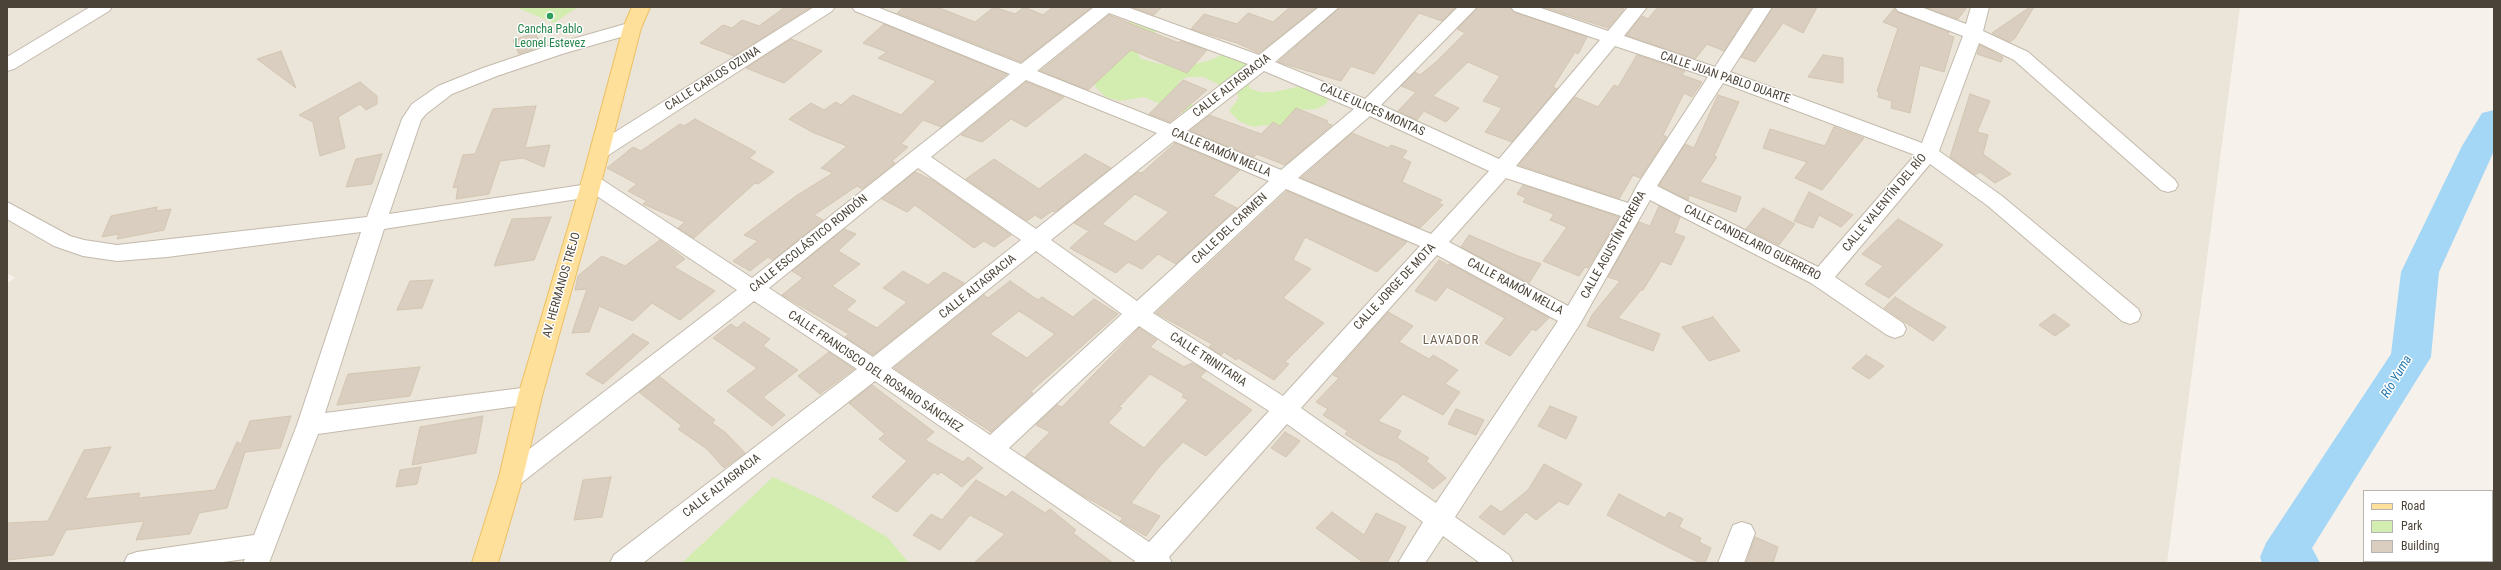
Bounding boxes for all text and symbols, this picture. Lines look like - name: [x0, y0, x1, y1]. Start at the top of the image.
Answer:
- marker: Cancha Pablo Leonel Estevez: [545, 11, 555, 21]
- place label: Cancha Pablo Leonel Estevez: [515, 23, 585, 51]
- street label: CALLE CARLOS OZUNA: [663, 44, 763, 114]
- street label: CALLE JUAN PABLO DUARTE: [1658, 49, 1792, 107]
- street label: CALLE ALTAGRACIA: [1190, 51, 1274, 121]
- street label: CALLE ULICES MONTAS: [1317, 80, 1427, 140]
- street label: CALLE RAMÓN MELLA: [1169, 125, 1273, 181]
- street label: CALLE VALENTÍN DEL RÍO: [1840, 151, 1930, 255]
- street label: CALLE AGUSTÍN PEREIRA: [1578, 188, 1650, 302]
- street label: CALLE DEL CARMEN: [1189, 190, 1271, 268]
- street label: CALLE ESCOLÁSTICO RONDÓN: [747, 192, 871, 296]
- street label: CALLE CANDELARIO GUERRERO: [1681, 202, 1823, 284]
- street label: AV. HERMANOS TREJO: [540, 231, 584, 339]
- street label: CALLE JORGE DE MOTA: [1351, 241, 1439, 333]
- street label: CALLE ALTAGRACIA: [937, 252, 1019, 322]
- street label: CALLE RAMÓN MELLA: [1464, 256, 1566, 318]
- street label: CALLE FRANCISCO DEL ROSARIO SÁNCHEZ: [785, 308, 965, 436]
- street label: CALLE TRINITARIA: [1167, 330, 1249, 390]
- district label: LAVADOR: [1423, 333, 1479, 349]
- water label: Río Yuma: [2378, 353, 2416, 401]
- street label: CALLE ALTAGRACIA: [680, 451, 764, 521]
- legend: [2363, 490, 2493, 562]
- text: Road: [2401, 499, 2425, 513]
- text: Park: [2401, 519, 2422, 533]
- text: Building: [2401, 539, 2439, 553]

